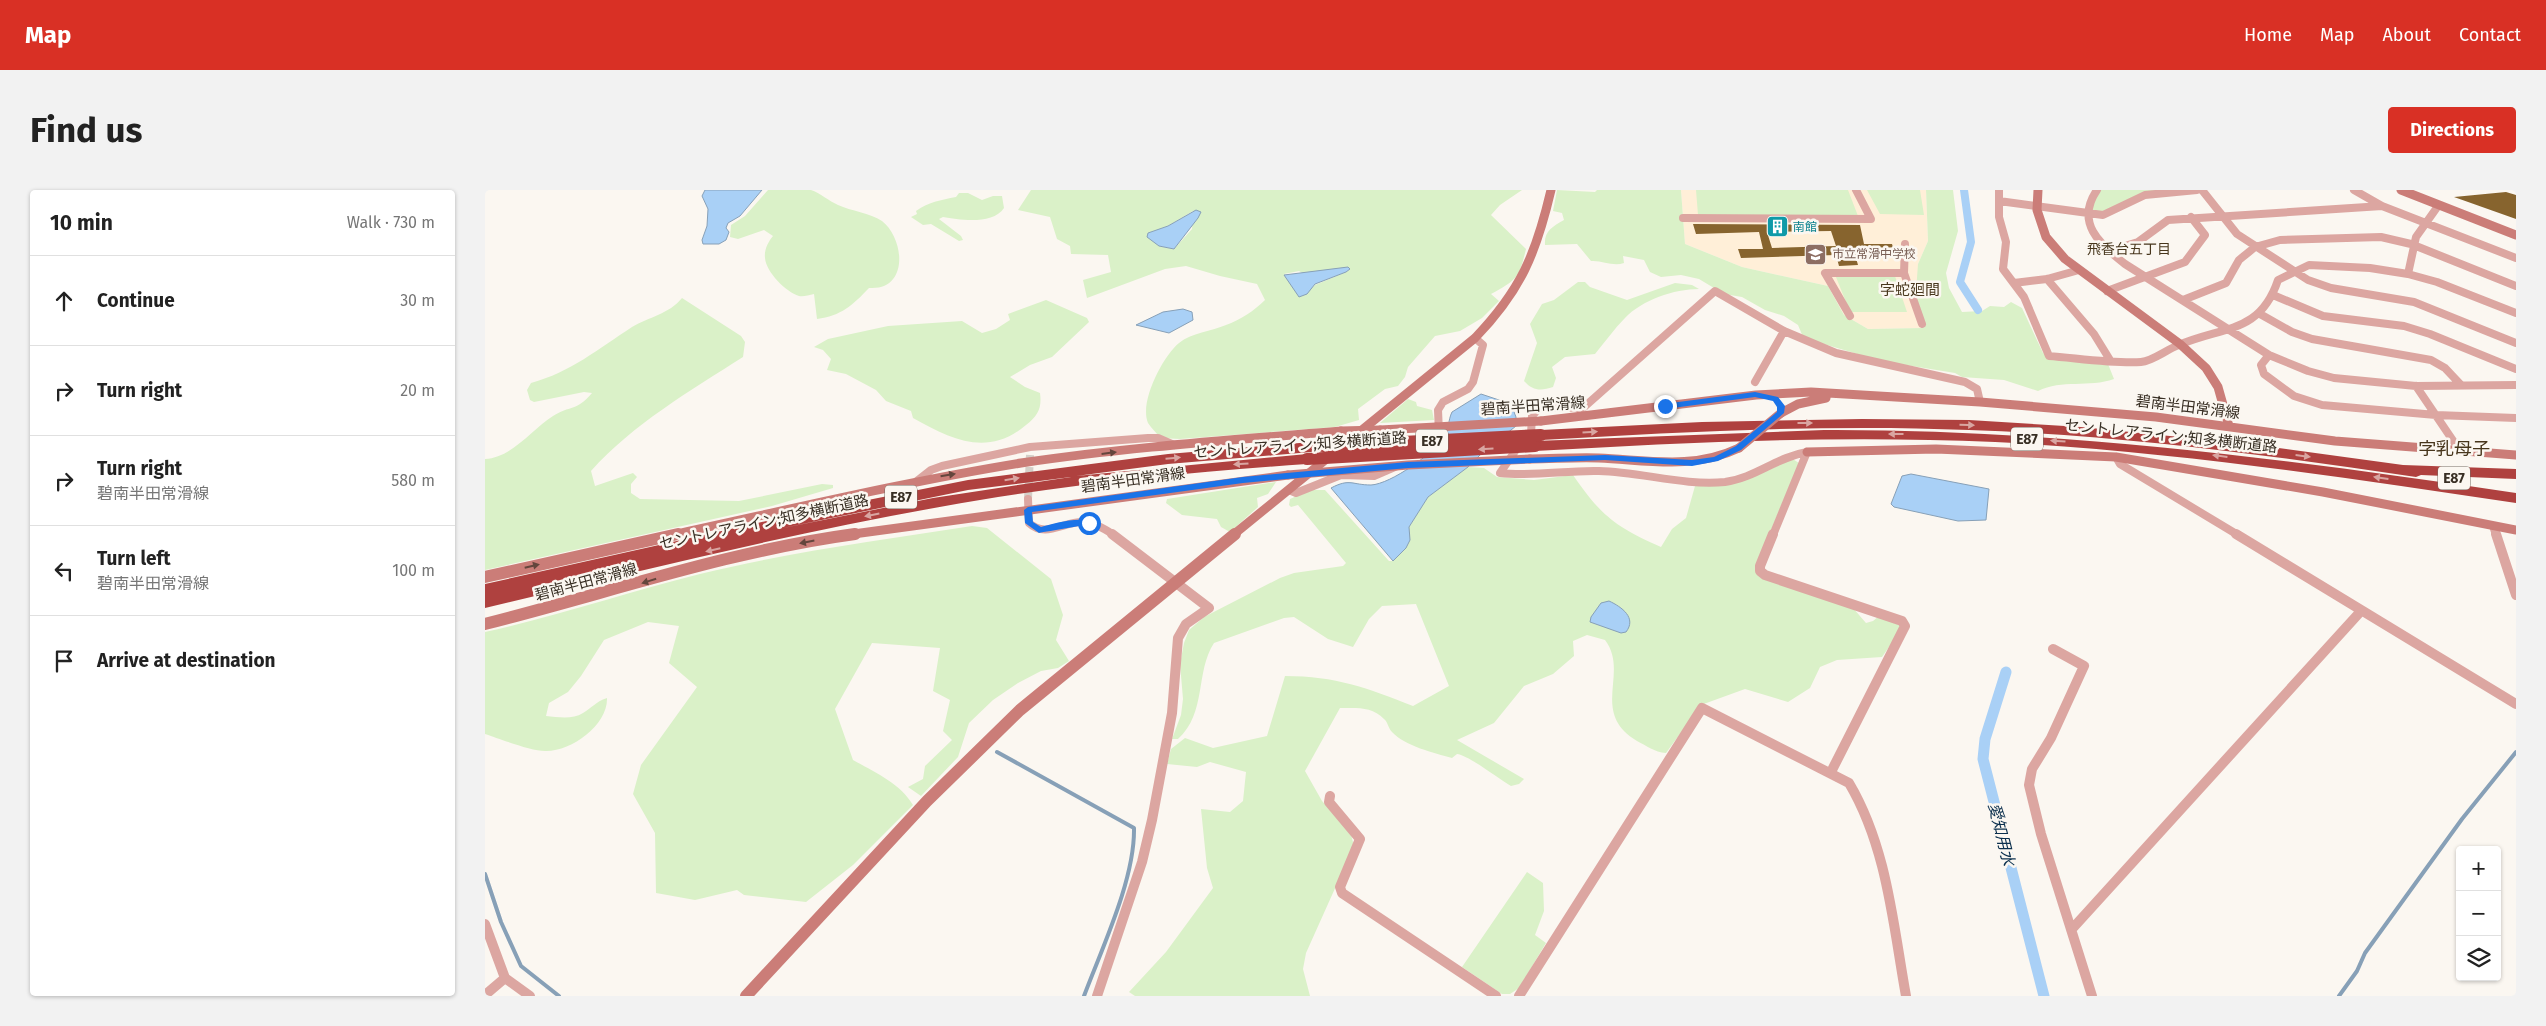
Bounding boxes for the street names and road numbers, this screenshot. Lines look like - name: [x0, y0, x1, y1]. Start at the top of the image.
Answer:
- street label: 碧南半田常滑線: [2135, 392, 2241, 422]
- street label: 碧南半田常滑線: [1480, 393, 1586, 419]
- street label: セントレアライン;知多横断道路: [2064, 416, 2278, 456]
- road number: E87: [2011, 428, 2043, 450]
- street label: セントレアライン;知多横断道路: [1193, 429, 1407, 461]
- road number: E87: [1416, 430, 1448, 452]
- street label: 碧南半田常滑線: [1080, 464, 1186, 496]
- road number: E87: [2438, 466, 2470, 490]
- road number: E87: [885, 486, 917, 508]
- street label: セントレアライン;知多横断道路: [658, 491, 870, 553]
- street label: 碧南半田常滑線: [533, 560, 639, 604]

